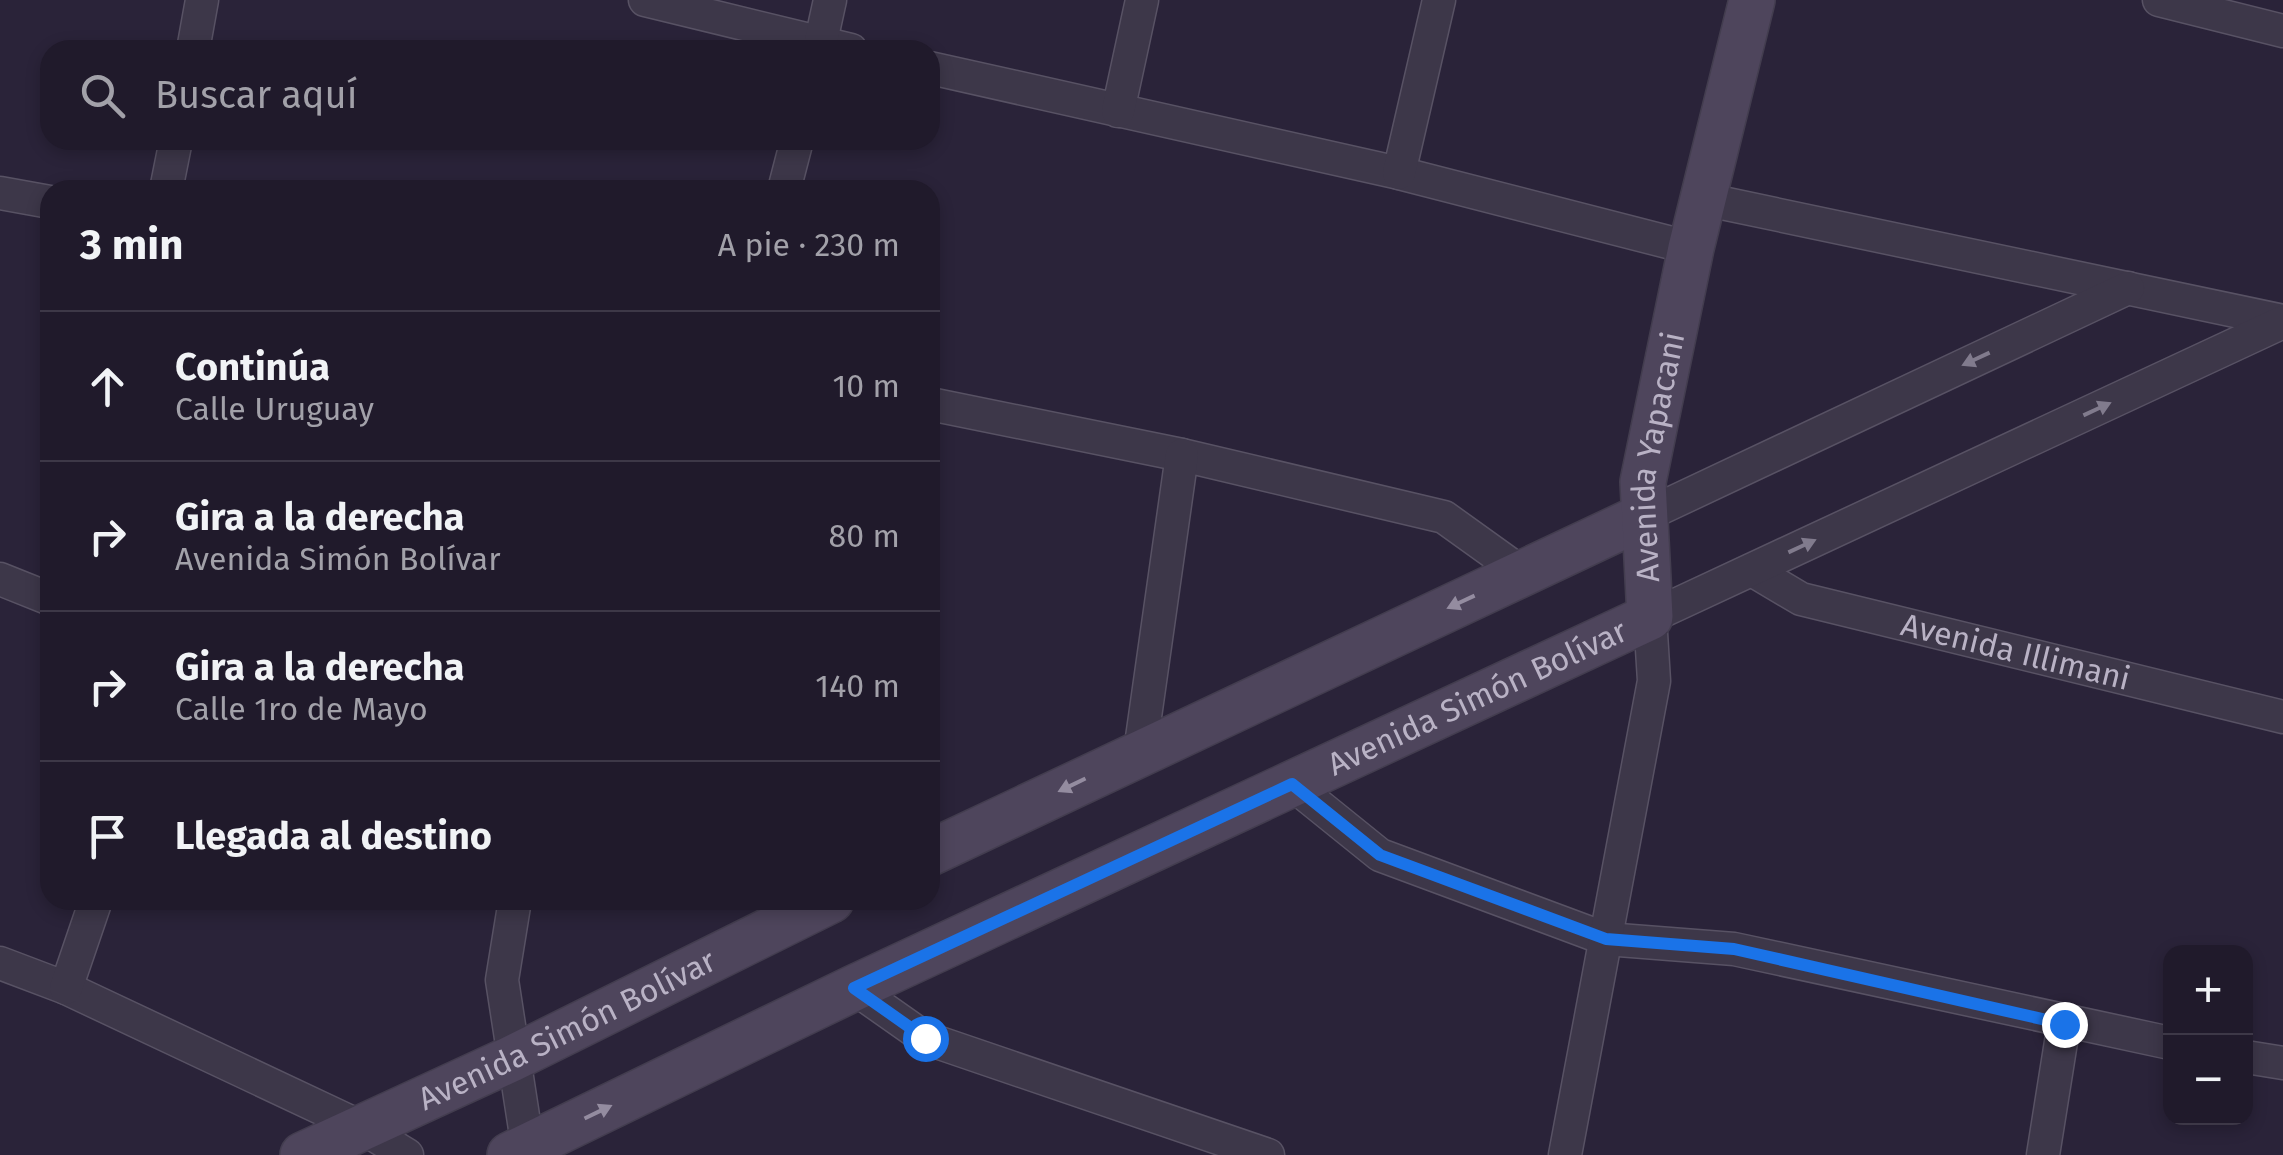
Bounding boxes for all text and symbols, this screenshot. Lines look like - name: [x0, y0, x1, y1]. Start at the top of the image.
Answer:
- search box: [40, 40, 940, 150]
- icon: search: [75, 68, 130, 123]
- text: Buscar aquí: [155, 72, 357, 118]
- text: 3 min: [80, 220, 183, 270]
- text: A pie · 230 m: [718, 226, 900, 264]
- street label: Avenida Yapacani: [1624, 329, 1692, 583]
- text: Continúa: [175, 344, 330, 390]
- one-way arrow: [1961, 351, 1990, 368]
- icon: ahead: [80, 359, 135, 414]
- text: 10 m: [832, 367, 900, 405]
- text: Calle Uruguay: [175, 390, 374, 428]
- one-way arrow: [2082, 401, 2112, 417]
- text: Gira a la derecha: [175, 494, 465, 540]
- icon: right: [80, 509, 135, 564]
- text: 80 m: [829, 517, 900, 555]
- one-way arrow: [1788, 538, 1817, 555]
- text: Avenida Simón Bolívar: [175, 540, 501, 578]
- one-way arrow: [1446, 593, 1475, 610]
- street label: Avenida Illimani: [1897, 605, 2134, 698]
- street label: Avenida Simón Bolívar: [1322, 611, 1633, 784]
- text: Gira a la derecha: [175, 644, 465, 690]
- icon: right: [80, 659, 135, 714]
- text: 140 m: [815, 667, 900, 705]
- text: Calle 1ro de Mayo: [175, 690, 428, 728]
- one-way arrow: [1057, 776, 1086, 793]
- icon: arrive: [80, 809, 135, 864]
- text: Llegada al destino: [175, 813, 492, 859]
- street label: Avenida Simón Bolívar: [412, 941, 722, 1118]
- map controls: [2163, 945, 2253, 1125]
- button: +: [2163, 945, 2253, 1035]
- route end: [2042, 1002, 2088, 1048]
- route start: [903, 1016, 949, 1062]
- button: −: [2163, 1035, 2253, 1125]
- one-way arrow: [584, 1104, 613, 1121]

